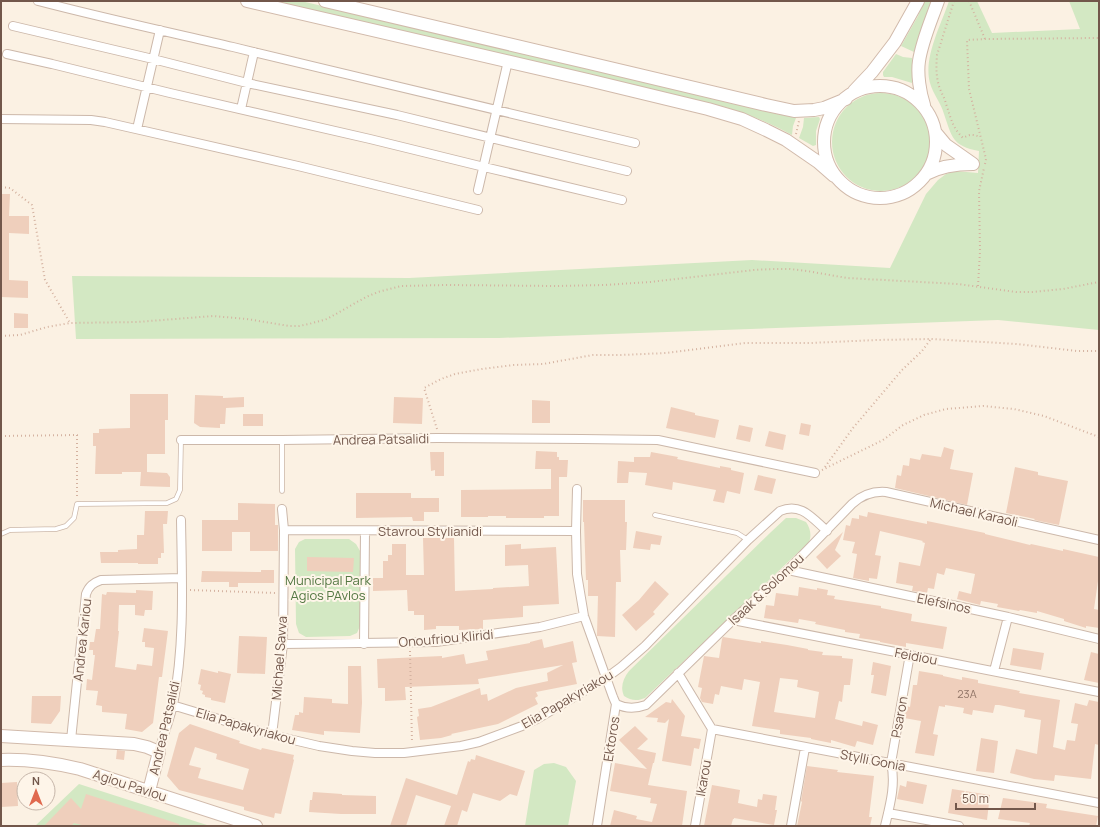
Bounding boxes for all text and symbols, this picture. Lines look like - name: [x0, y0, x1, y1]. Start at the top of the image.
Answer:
- street label: Andrea Patsalidi: [333, 429, 429, 449]
- street label: Michael Karaoli: [928, 493, 1020, 531]
- street label: Stavrou Stylianidi: [378, 522, 482, 540]
- street label: Isaak & Solomou: [724, 549, 808, 629]
- park label: Municipal Park Agios PAvlos: [285, 571, 371, 604]
- street label: Elefsinos: [915, 589, 973, 618]
- street label: Andrea Kariou: [69, 598, 95, 682]
- street label: Michael Savva: [267, 615, 291, 701]
- street label: Onoufriou Kliridi: [398, 625, 494, 651]
- street label: Feidiou: [893, 643, 939, 669]
- street label: Elia Papakyriakou: [518, 665, 616, 733]
- street label: Andrea Patsalidi: [144, 679, 184, 777]
- house number: 23A: [957, 686, 977, 701]
- street label: Psaron: [887, 695, 911, 739]
- street label: Elia Papakyriakou: [194, 703, 298, 749]
- street label: Ektoros: [599, 715, 623, 763]
- street label: Stylli Gonia: [839, 745, 907, 775]
- street label: Ikarou: [691, 758, 715, 798]
- street label: Agiou Pavlou: [91, 765, 169, 805]
- north arrow: [16, 771, 56, 811]
- text: N: [32, 773, 40, 788]
- scale bar: [956, 785, 1035, 811]
- text: 50 m: [962, 790, 989, 807]

